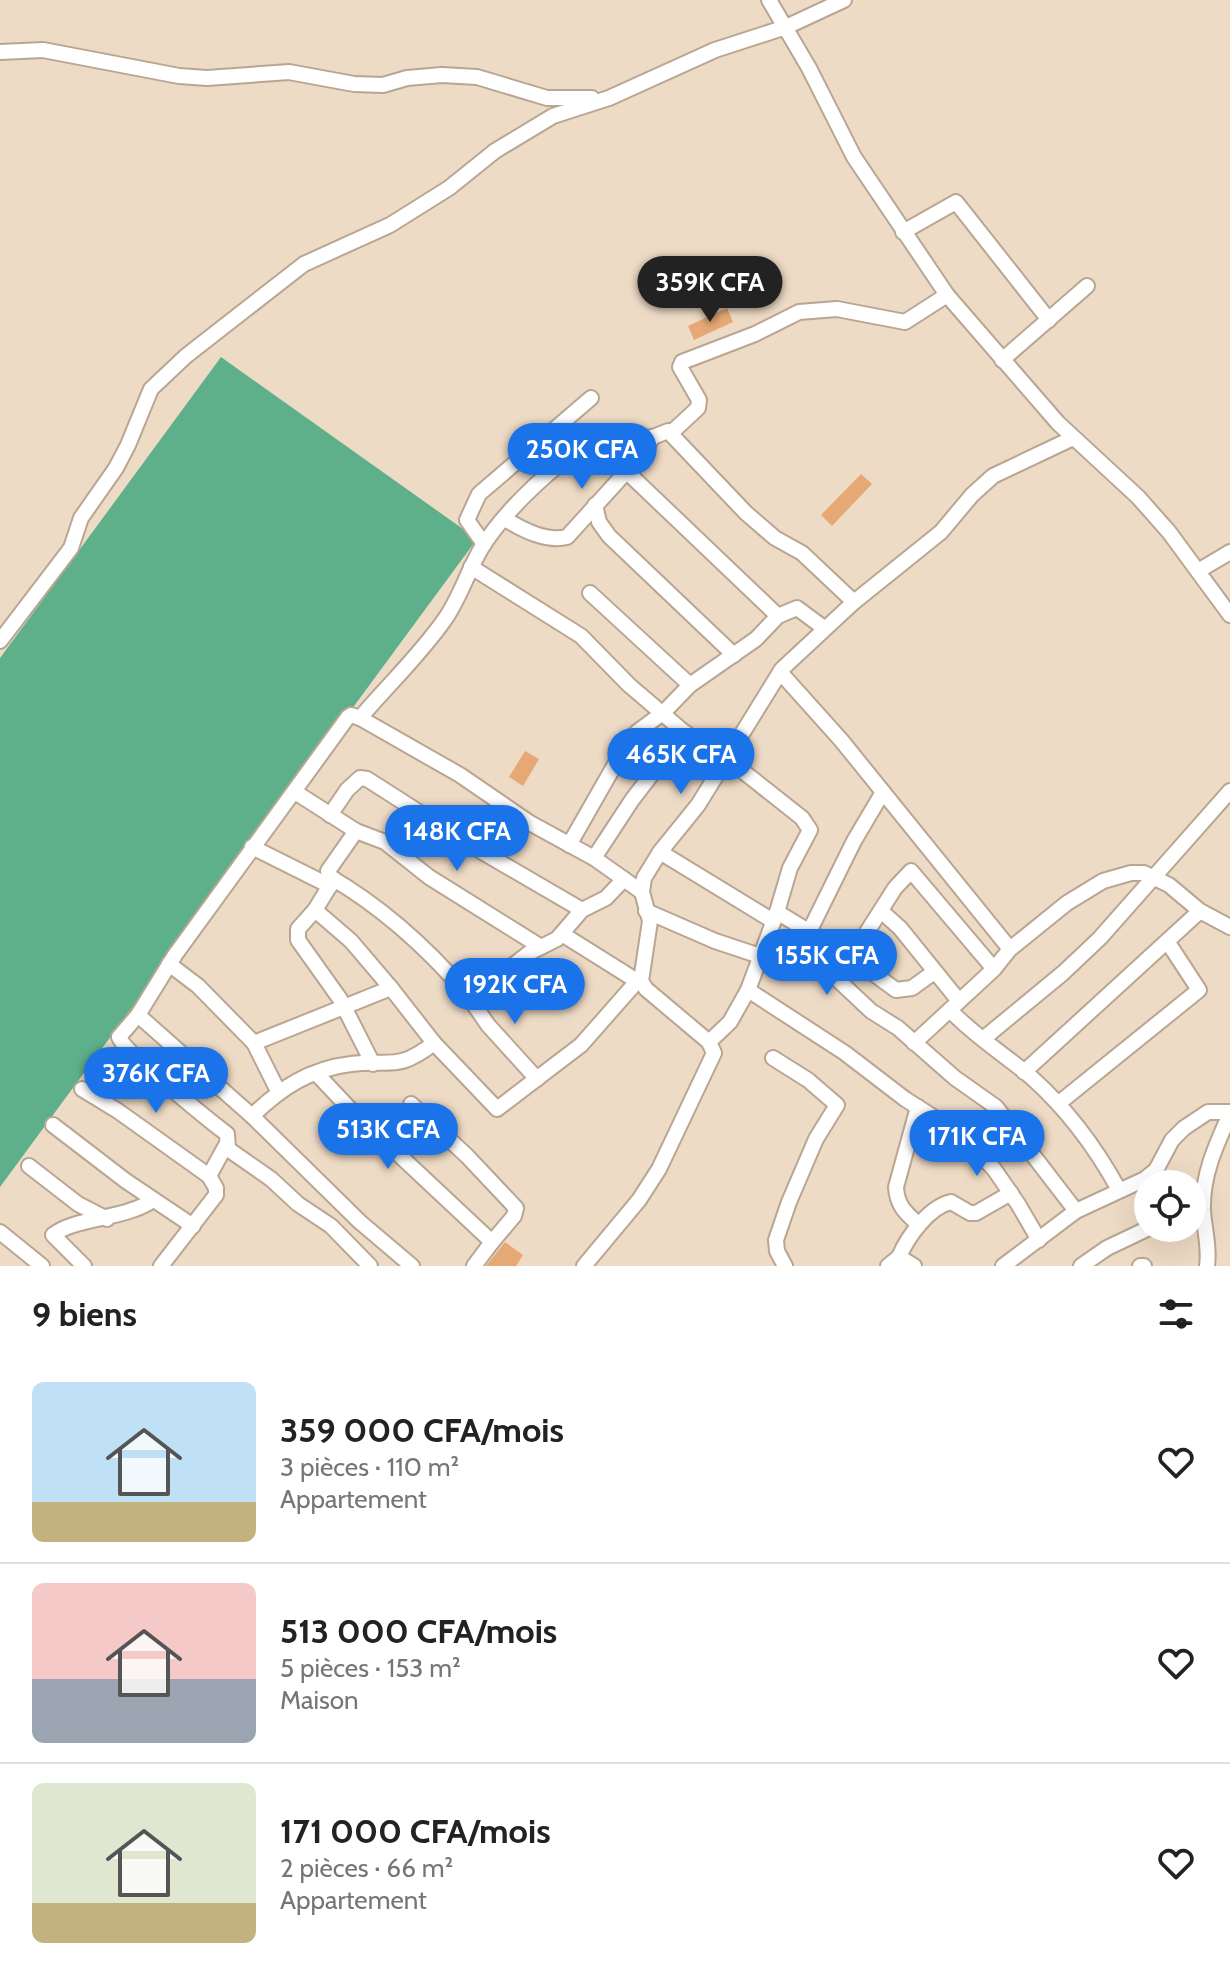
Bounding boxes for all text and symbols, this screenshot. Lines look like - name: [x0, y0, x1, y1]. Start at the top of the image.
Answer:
- pin: 359K CFA: [627, 256, 793, 324]
- text: 359K CFA: [655, 266, 765, 298]
- pin: 250K CFA: [499, 423, 665, 491]
- text: 250K CFA: [526, 433, 638, 465]
- pin: 465K CFA: [598, 728, 764, 796]
- text: 465K CFA: [625, 738, 737, 770]
- pin: 148K CFA: [374, 805, 540, 873]
- text: 148K CFA: [403, 815, 511, 847]
- pin: 155K CFA: [744, 929, 910, 997]
- text: 155K CFA: [775, 939, 879, 971]
- pin: 192K CFA: [432, 958, 598, 1026]
- text: 192K CFA: [463, 968, 567, 1000]
- pin: 376K CFA: [73, 1047, 239, 1115]
- text: 376K CFA: [102, 1057, 210, 1089]
- pin: 513K CFA: [305, 1103, 471, 1171]
- pin: 171K CFA: [894, 1110, 1060, 1178]
- text: 513K CFA: [336, 1113, 440, 1145]
- text: 171K CFA: [928, 1120, 1026, 1152]
- map controls: [1134, 1170, 1206, 1242]
- button: locate: [1134, 1170, 1206, 1242]
- icon: filters: [1154, 1292, 1198, 1336]
- text: 9 biens: [32, 1293, 137, 1335]
- text: 359 000 CFA/mois: [280, 1409, 564, 1451]
- icon: home: [96, 1414, 192, 1510]
- icon: heart: [1154, 1440, 1198, 1484]
- text: 3 pièces · 110 m²: [280, 1451, 459, 1483]
- text: Appartement: [280, 1483, 427, 1515]
- text: 513 000 CFA/mois: [280, 1610, 557, 1652]
- icon: home: [96, 1615, 192, 1711]
- icon: heart: [1154, 1641, 1198, 1685]
- text: 5 pièces · 153 m²: [280, 1652, 461, 1684]
- text: Maison: [280, 1684, 359, 1716]
- text: 171 000 CFA/mois: [280, 1810, 551, 1852]
- icon: home: [96, 1815, 192, 1911]
- icon: heart: [1154, 1841, 1198, 1885]
- text: 2 pièces · 66 m²: [280, 1852, 453, 1884]
- text: Appartement: [280, 1884, 427, 1916]

